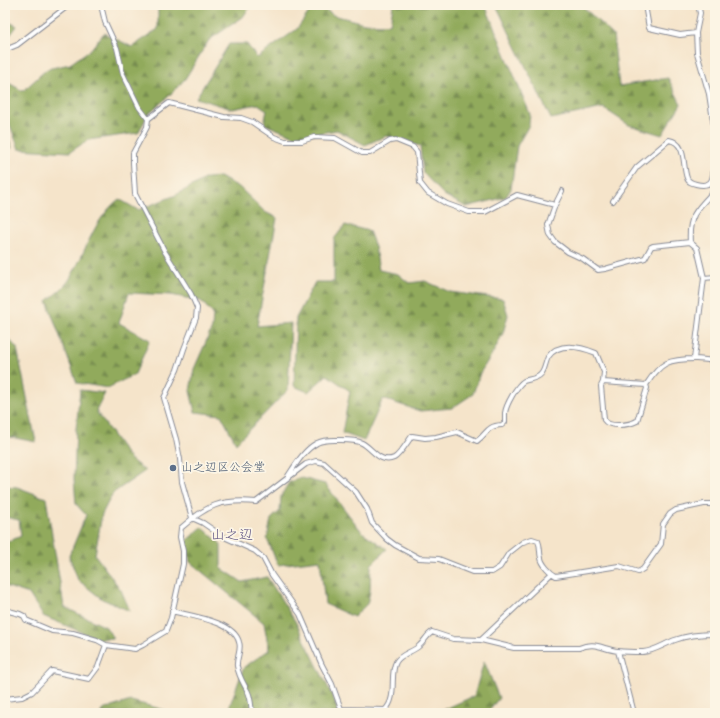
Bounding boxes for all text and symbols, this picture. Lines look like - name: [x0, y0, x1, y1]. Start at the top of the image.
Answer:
- place label: 山之辺区公会堂: [181, 460, 265, 476]
- marker: 山之辺区公会堂: [168, 463, 178, 473]
- district label: 山之辺: [211, 526, 253, 544]

